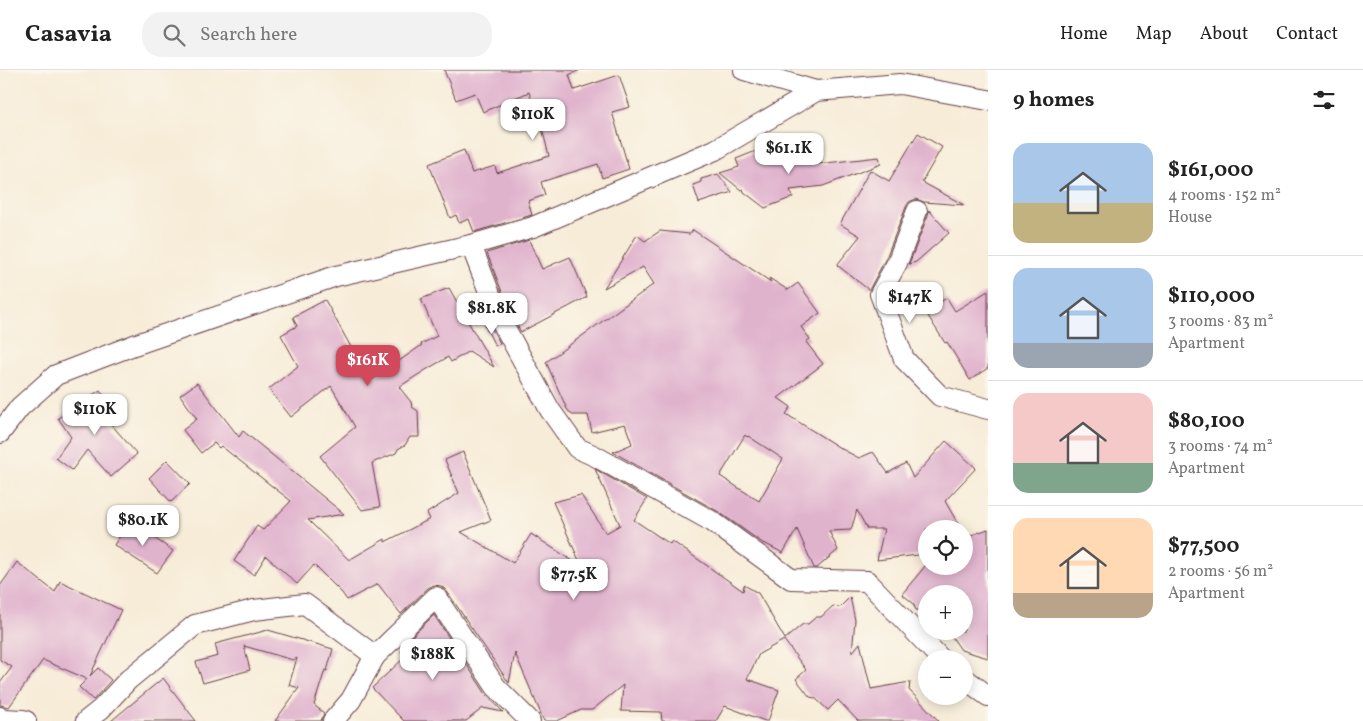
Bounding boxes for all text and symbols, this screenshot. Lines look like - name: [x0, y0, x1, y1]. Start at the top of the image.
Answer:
- search box: [142, 12, 492, 57]
- text: Casavia: [25, 18, 112, 52]
- icon: search: [160, 21, 188, 49]
- text: Search here: [200, 22, 297, 48]
- text: Home: [1060, 22, 1108, 47]
- text: Map: [1136, 22, 1172, 47]
- text: About: [1200, 22, 1248, 47]
- text: Contact: [1276, 22, 1338, 47]
- text: 9 homes: [1013, 86, 1094, 115]
- icon: filters: [1310, 86, 1338, 114]
- pin: $110K: [498, 98, 568, 141]
- text: $110K: [511, 104, 555, 126]
- pin: $61.1K: [748, 132, 830, 175]
- text: $61.1K: [766, 138, 812, 160]
- text: $161,000: [1168, 156, 1253, 185]
- icon: home: [1053, 163, 1113, 223]
- text: 4 rooms · 152 m²: [1168, 185, 1281, 207]
- text: House: [1168, 207, 1212, 229]
- pin: $147K: [875, 282, 945, 324]
- text: $110,000: [1168, 282, 1255, 311]
- text: $147K: [888, 287, 932, 309]
- icon: home: [1053, 288, 1113, 348]
- pin: $81.8K: [451, 292, 533, 335]
- text: $81.8K: [468, 298, 516, 320]
- text: 3 rooms · 83 m²: [1168, 311, 1273, 333]
- text: Apartment: [1168, 333, 1245, 355]
- pin: $161K: [333, 344, 403, 387]
- text: $161K: [347, 350, 389, 372]
- pin: $110K: [60, 394, 130, 436]
- text: $110K: [73, 399, 117, 421]
- text: $80,100: [1168, 407, 1245, 436]
- icon: home: [1053, 413, 1113, 473]
- text: 3 rooms · 74 m²: [1168, 436, 1273, 458]
- text: Apartment: [1168, 458, 1245, 480]
- pin: $80.1K: [102, 504, 184, 547]
- text: $80.1K: [118, 510, 168, 532]
- map controls: [918, 520, 973, 705]
- button: locate: [918, 520, 973, 575]
- text: $77,500: [1168, 532, 1240, 561]
- icon: home: [1053, 538, 1113, 598]
- pin: $77.5K: [533, 558, 615, 601]
- text: 2 rooms · 56 m²: [1168, 561, 1273, 583]
- text: $77.5K: [551, 564, 597, 586]
- text: Apartment: [1168, 583, 1245, 605]
- button: +: [918, 585, 973, 640]
- pin: $188K: [398, 638, 468, 681]
- text: $188K: [411, 644, 455, 666]
- button: −: [918, 650, 973, 705]

